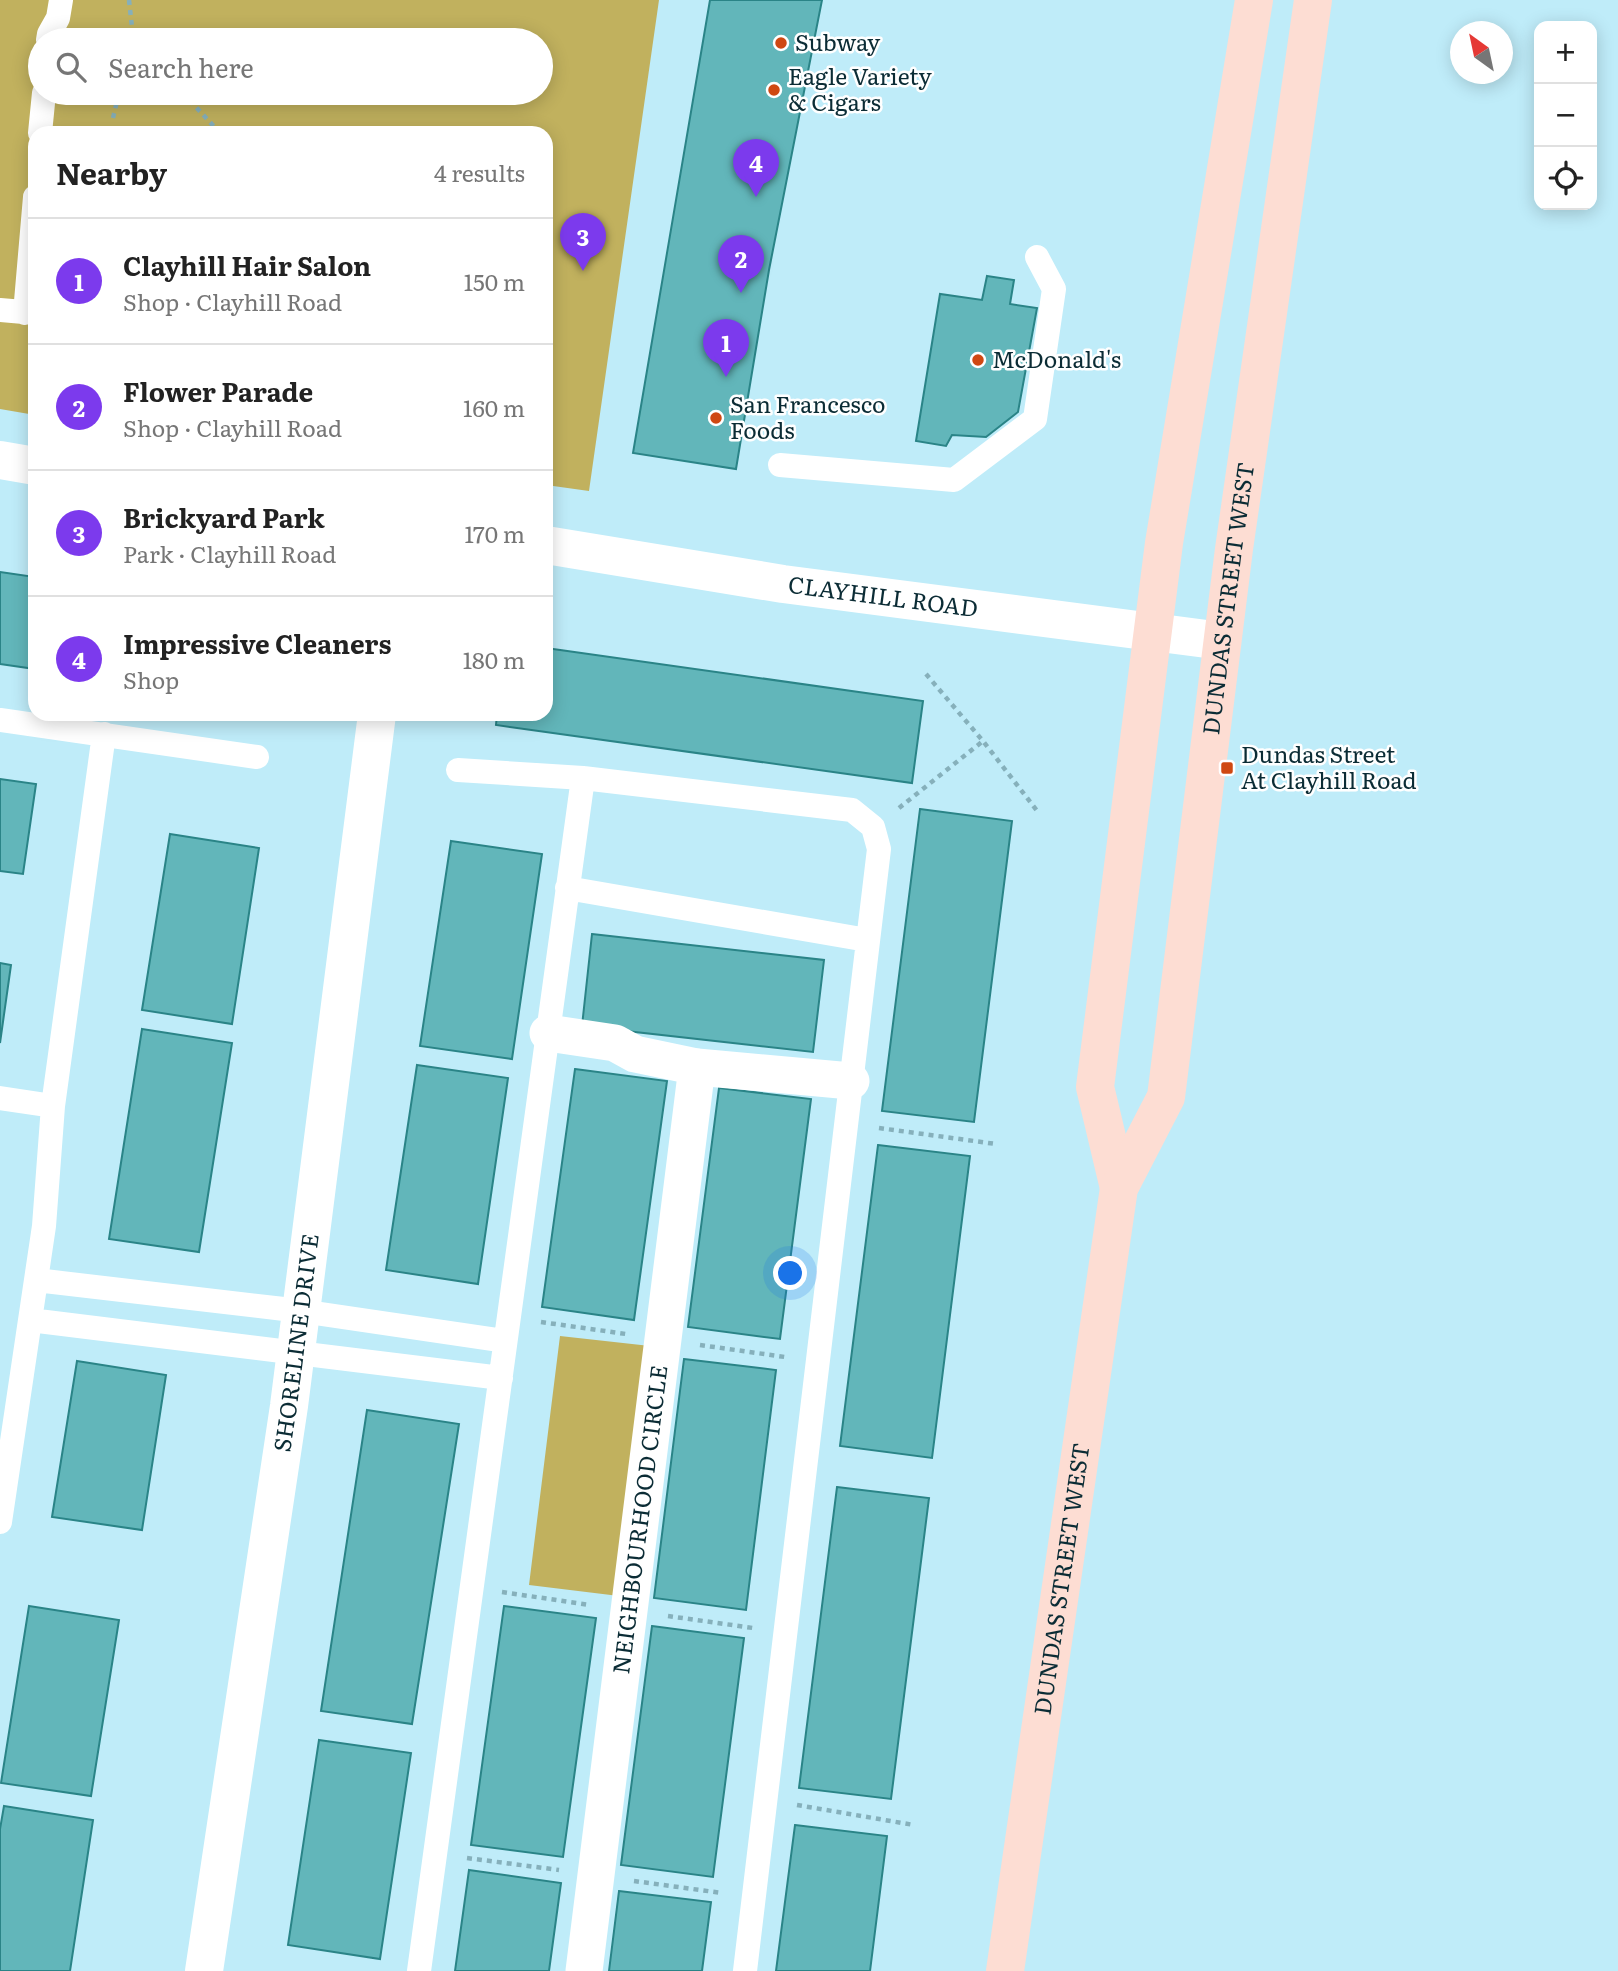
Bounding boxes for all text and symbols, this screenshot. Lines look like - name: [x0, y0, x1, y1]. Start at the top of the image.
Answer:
- north arrow: [1450, 21, 1513, 84]
- map controls: [1534, 21, 1597, 210]
- button: +: [1534, 21, 1597, 84]
- place label: Subway: [795, 24, 881, 58]
- search box: [28, 28, 553, 105]
- marker: Subway: [773, 35, 789, 51]
- text: Search here: [108, 47, 254, 86]
- icon: search: [52, 48, 90, 86]
- place label: Eagle Variety & Cigars: [788, 58, 933, 118]
- marker: Eagle Variety & Cigars: [766, 82, 782, 98]
- button: −: [1534, 84, 1597, 147]
- pin: 4: [733, 139, 779, 197]
- button: locate: [1534, 147, 1597, 210]
- text: Nearby: [56, 150, 167, 194]
- text: 4 results: [434, 155, 525, 189]
- pin: 3: [560, 213, 606, 271]
- pin: 2: [718, 235, 764, 293]
- text: Clayhill Hair Salon: [123, 245, 371, 284]
- text: 1: [74, 264, 84, 298]
- text: 150 m: [464, 264, 525, 298]
- text: Shop · Clayhill Road: [123, 284, 342, 318]
- pin: 1: [703, 319, 749, 377]
- place label: McDonald's: [992, 341, 1121, 375]
- marker: McDonald's: [970, 352, 986, 368]
- text: Flower Parade: [123, 371, 313, 410]
- place label: San Francesco Foods: [730, 386, 886, 446]
- text: 2: [73, 390, 85, 424]
- text: 160 m: [463, 390, 525, 424]
- text: Shop · Clayhill Road: [123, 410, 342, 444]
- marker: San Francesco Foods: [708, 410, 724, 426]
- street label: DUNDAS STREET WEST: [1192, 460, 1261, 737]
- text: Brickyard Park: [123, 497, 325, 536]
- text: 3: [73, 516, 85, 550]
- text: 170 m: [464, 516, 525, 550]
- text: Park · Clayhill Road: [123, 536, 336, 570]
- street label: CLAYHILL ROAD: [786, 566, 980, 624]
- text: Impressive Cleaners: [123, 623, 391, 662]
- text: 4: [72, 642, 86, 676]
- text: 180 m: [463, 642, 525, 676]
- text: Shop: [123, 662, 179, 696]
- place label: Dundas Street At Clayhill Road: [1241, 736, 1417, 796]
- marker: Dundas Street At Clayhill Road: [1219, 760, 1235, 776]
- street label: SHORELINE DRIVE: [263, 1231, 326, 1454]
- your location: [773, 1256, 807, 1290]
- street label: NEIGHBOURHOOD CIRCLE: [602, 1363, 675, 1676]
- street label: DUNDAS STREET WEST: [1023, 1441, 1097, 1717]

